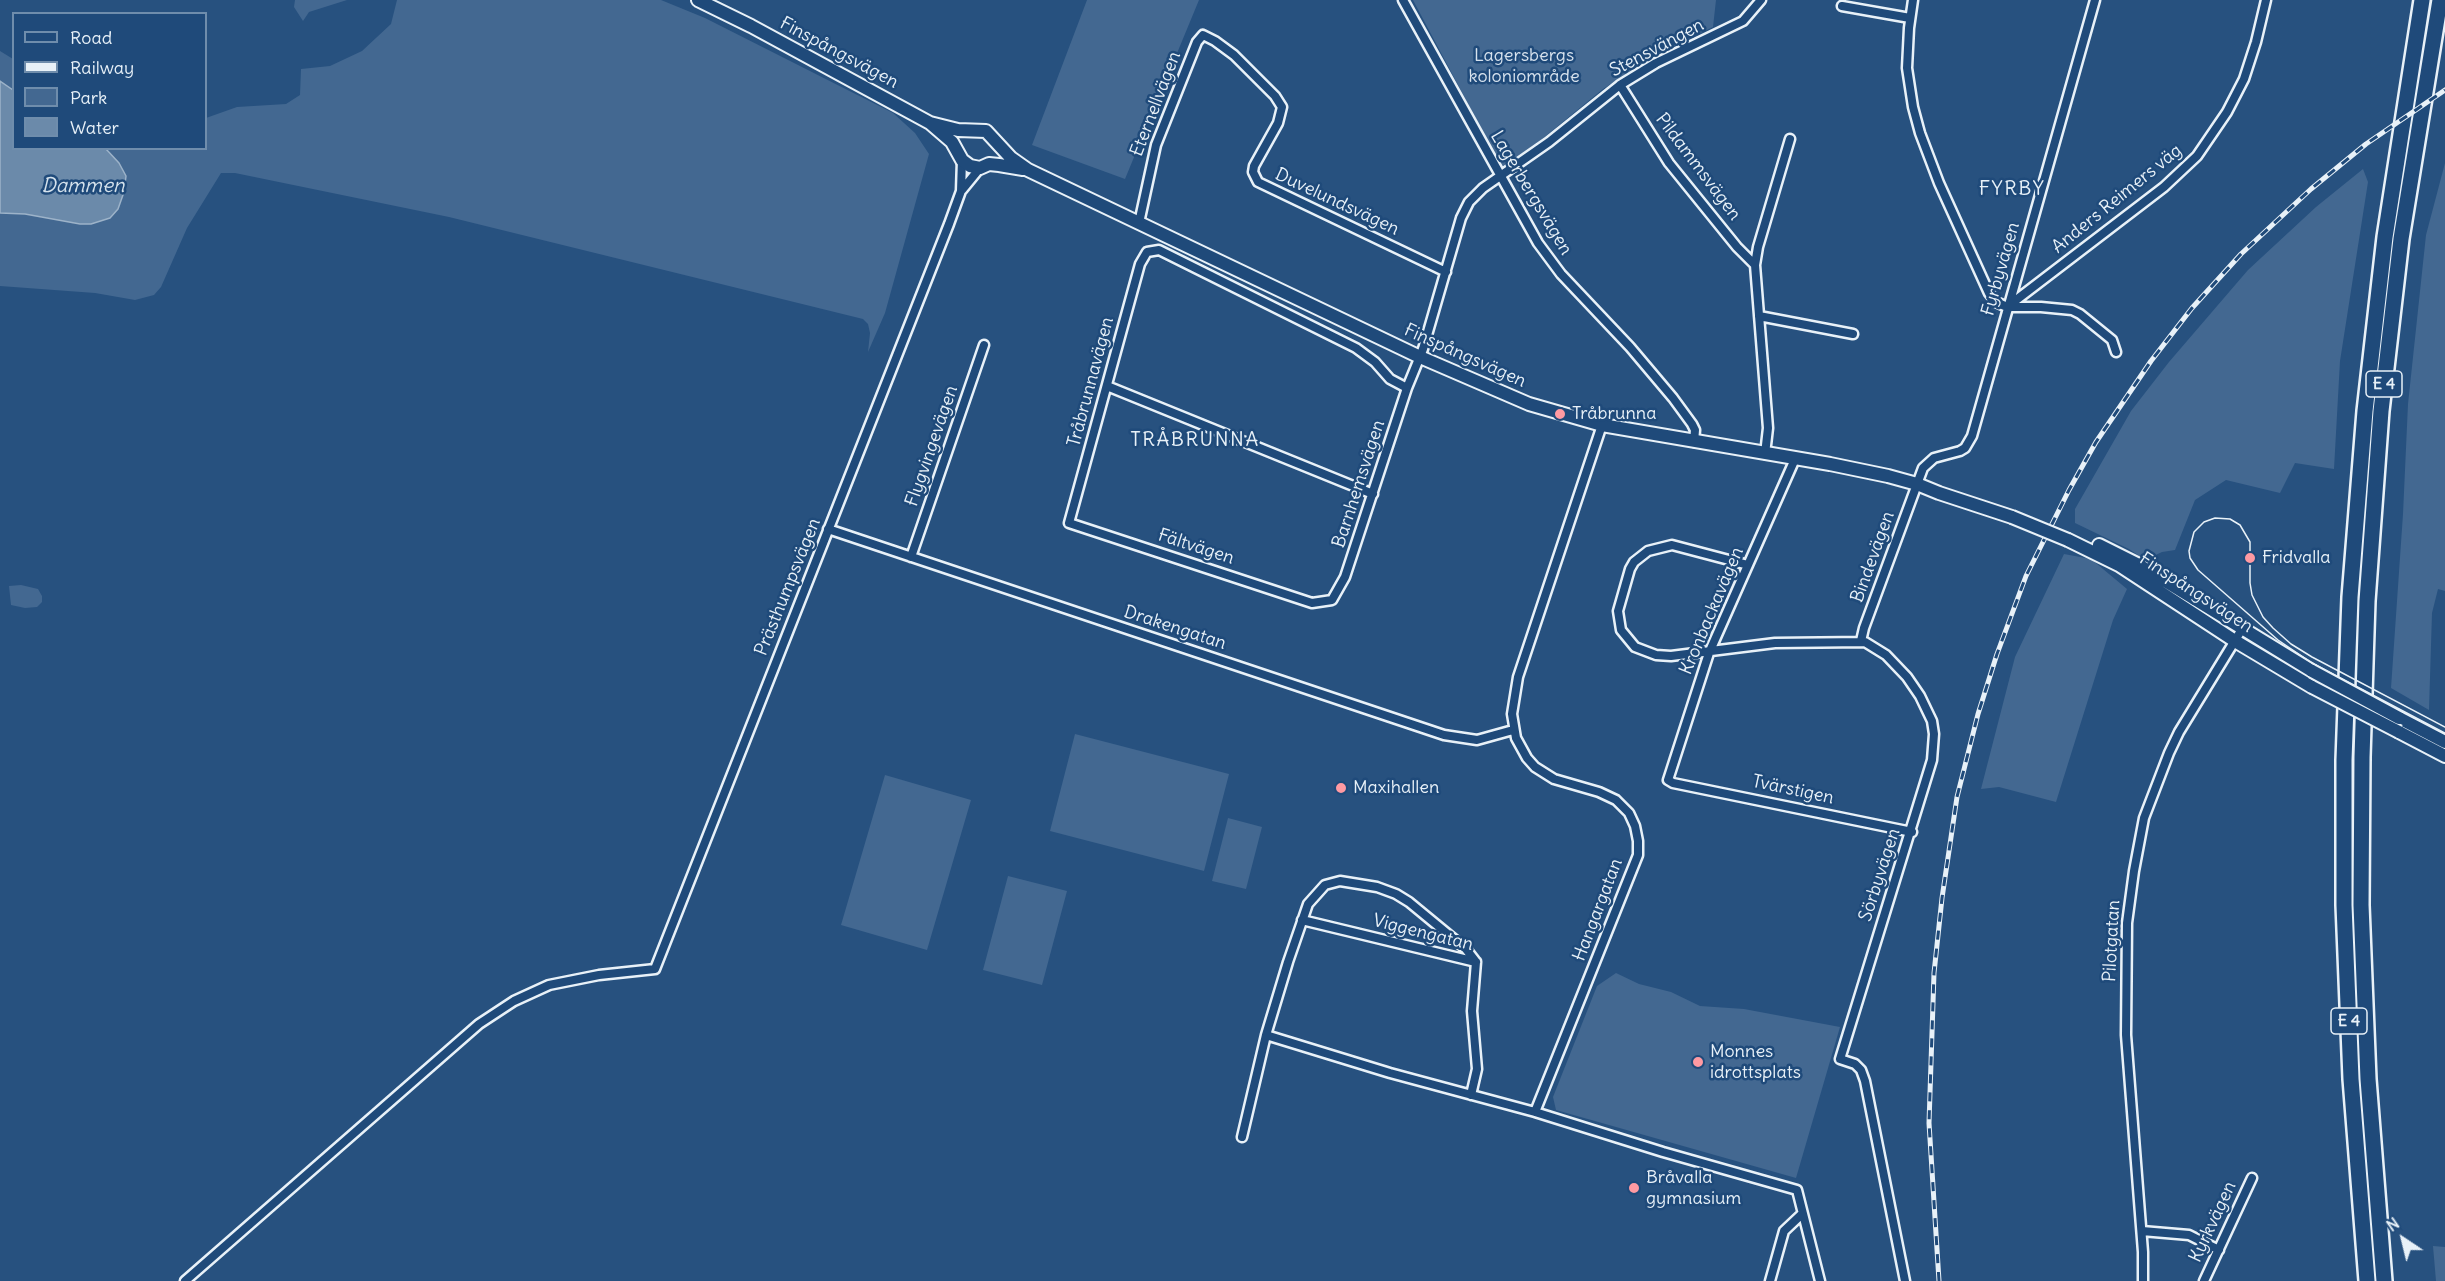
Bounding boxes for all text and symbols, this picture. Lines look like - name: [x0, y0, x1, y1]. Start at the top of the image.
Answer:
- legend: [12, 12, 207, 150]
- street label: Finspångsvägen: [776, 13, 902, 93]
- street label: Stensvängen: [1606, 14, 1708, 82]
- text: Road: [70, 26, 112, 49]
- park label: Lagersbergs koloniområde: [1468, 45, 1580, 88]
- street label: Eternellvägen: [1126, 49, 1186, 159]
- text: Railway: [70, 56, 134, 79]
- text: Park: [70, 86, 107, 109]
- street label: Pildammsvägen: [1651, 109, 1745, 225]
- text: Water: [70, 116, 119, 139]
- street label: Lagerbergsvägen: [1485, 127, 1577, 259]
- street label: Anders Reimers väg: [2048, 140, 2186, 258]
- street label: Duvelundsvägen: [1272, 164, 1402, 240]
- water label: Dammen: [41, 174, 125, 198]
- district label: FYRBY: [1979, 177, 2045, 201]
- street label: Fyrbyvägen: [1977, 220, 2025, 318]
- street label: Tråbrunnavägen: [1063, 315, 1119, 449]
- street label: Finspångsvägen: [1401, 319, 1529, 393]
- road number: E 4: [2366, 371, 2402, 397]
- street label: Flygvingevägen: [901, 383, 963, 509]
- place label: Tråbrunna: [1572, 403, 1657, 425]
- marker: Tråbrunna: [1553, 407, 1567, 421]
- street label: Barnhemsvägen: [1328, 417, 1390, 551]
- district label: TRÅBRUNNA: [1130, 428, 1260, 452]
- street label: Bindevägen: [1847, 508, 1899, 606]
- street label: Prästhumpsvägen: [751, 515, 825, 659]
- street label: Fältvägen: [1155, 525, 1237, 569]
- street label: Kronbackavägen: [1675, 544, 1749, 678]
- place label: Fridvalla: [2262, 547, 2331, 569]
- street label: Finspångsvägen: [2135, 548, 2257, 638]
- marker: Fridvalla: [2243, 551, 2257, 565]
- street label: Drakengatan: [1121, 601, 1229, 655]
- street label: Tvärstigen: [1750, 771, 1836, 809]
- place label: Maxihallen: [1353, 777, 1439, 799]
- marker: Maxihallen: [1334, 781, 1348, 795]
- street label: Sörbyvägen: [1855, 826, 1905, 924]
- street label: Hangargatan: [1569, 856, 1627, 964]
- street label: Pilotgatan: [2099, 899, 2125, 983]
- street label: Viggengatan: [1371, 910, 1475, 956]
- road number: E 4: [2331, 1008, 2367, 1034]
- place label: Monnes idrottsplats: [1710, 1041, 1801, 1084]
- marker: Monnes idrottsplats: [1691, 1055, 1705, 1069]
- place label: Bråvalla gymnasium: [1646, 1167, 1741, 1210]
- street label: Kyrkvägen: [2185, 1178, 2241, 1266]
- marker: Bråvalla gymnasium: [1627, 1181, 1641, 1195]
- north arrow: [2373, 1209, 2433, 1269]
- text: N: [2382, 1213, 2403, 1236]

